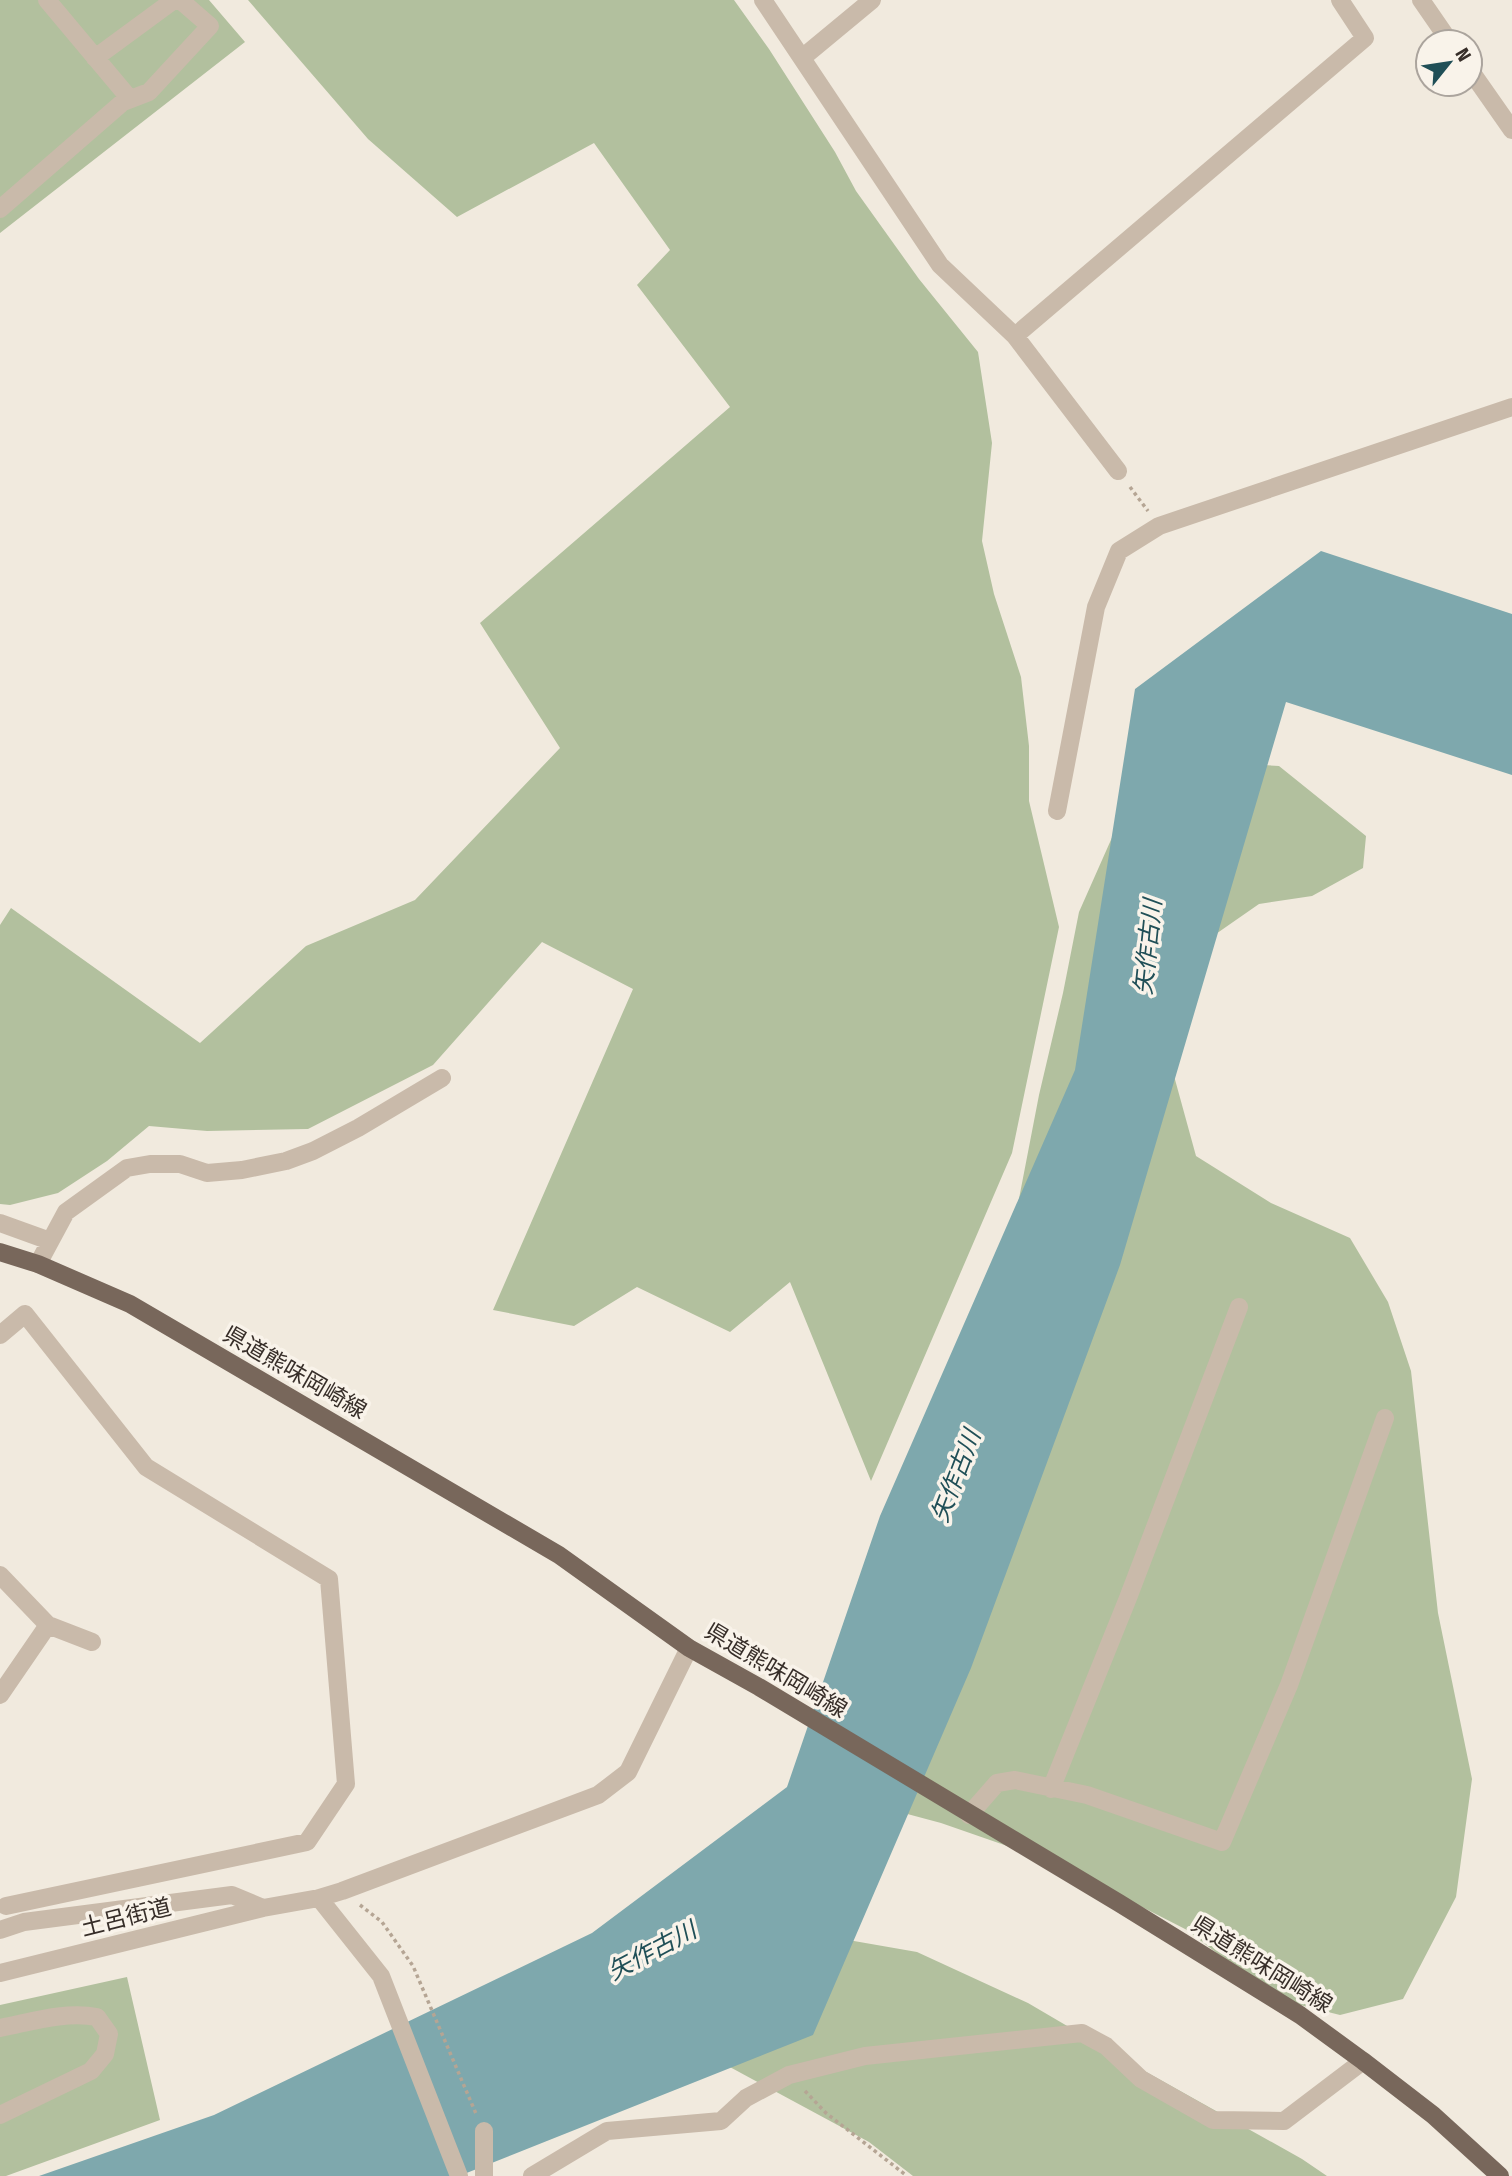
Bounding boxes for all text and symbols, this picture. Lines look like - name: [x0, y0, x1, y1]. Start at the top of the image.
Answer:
- north arrow: [1414, 28, 1484, 98]
- text: N: [1450, 44, 1476, 65]
- water label: 矢作古川: [1129, 895, 1167, 996]
- street label: 県道熊味岡崎線: [218, 1320, 372, 1424]
- water label: 矢作古川: [926, 1423, 987, 1526]
- street label: 県道熊味岡崎線: [700, 1617, 852, 1723]
- street label: 土呂街道: [78, 1892, 174, 1942]
- street label: 県道熊味岡崎線: [1186, 1909, 1338, 2019]
- water label: 矢作古川: [603, 1915, 704, 1986]

